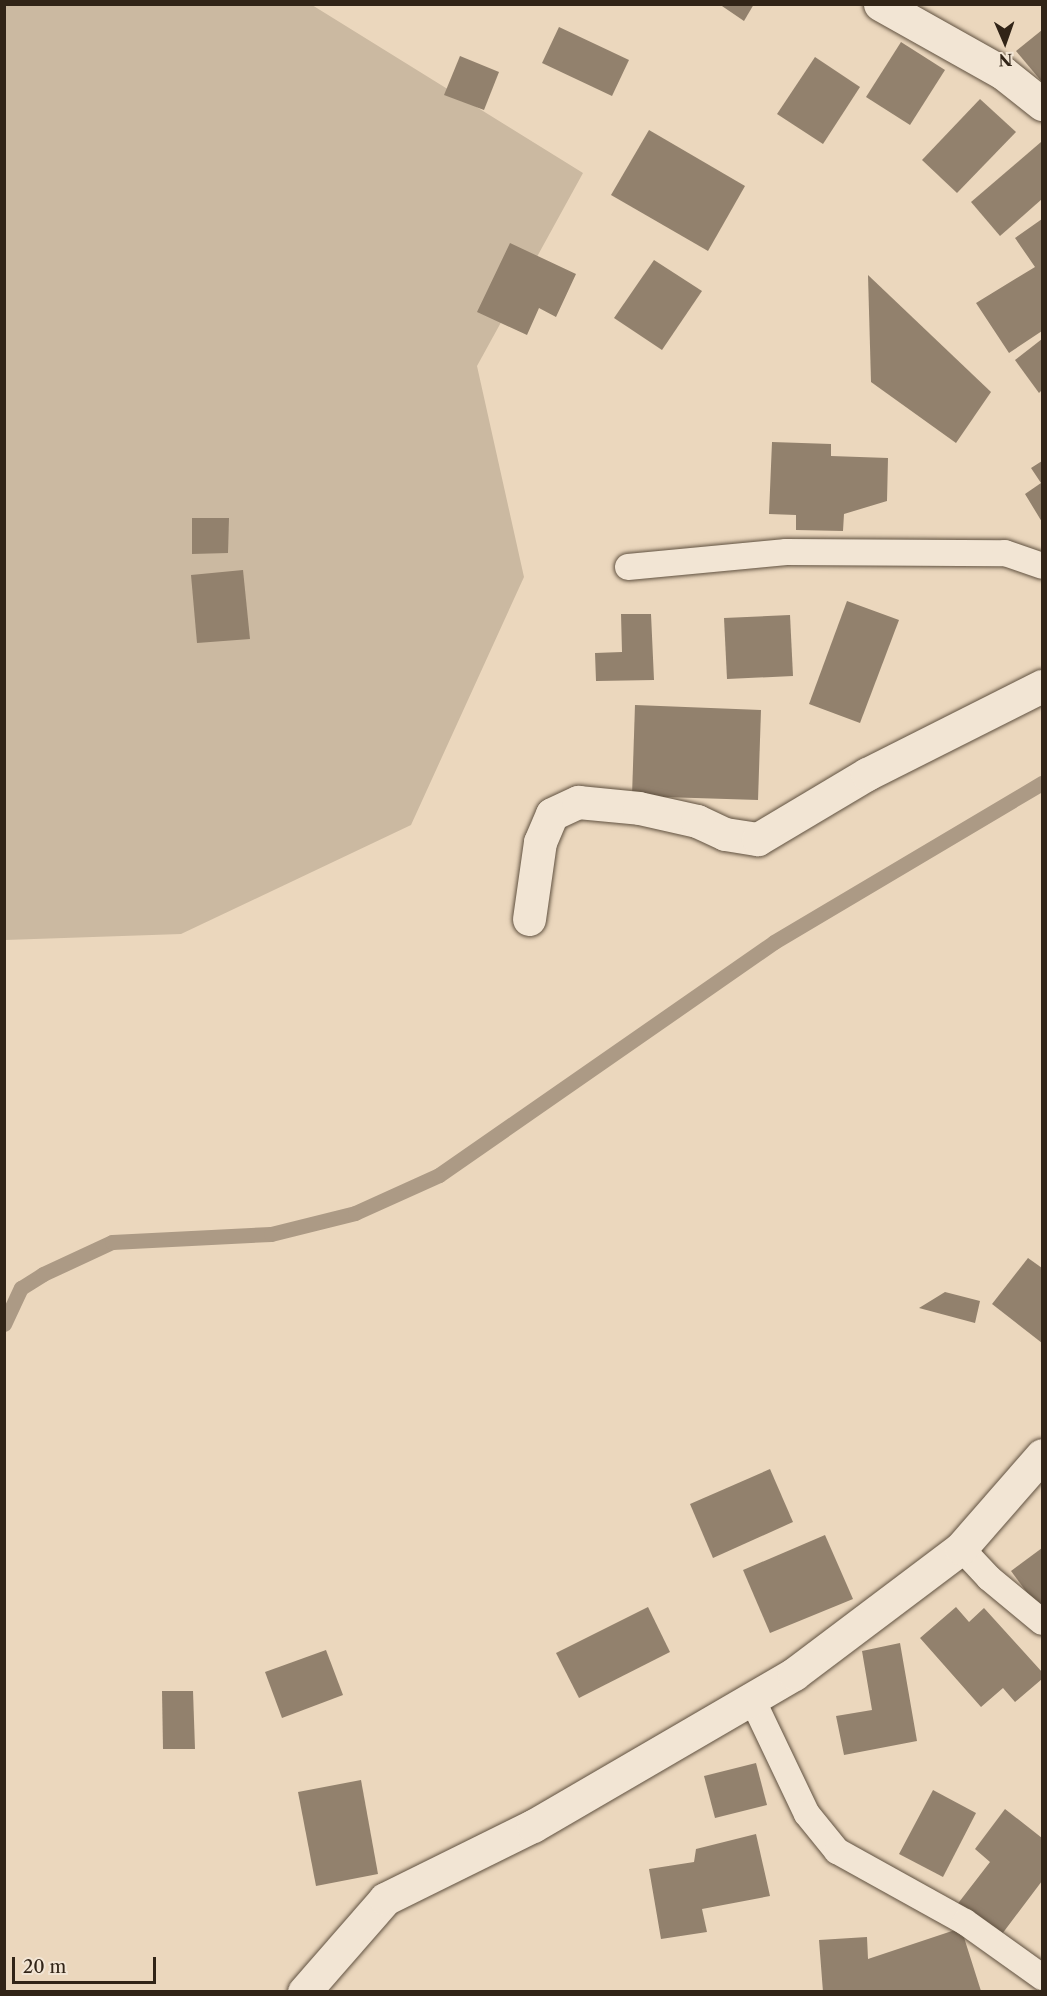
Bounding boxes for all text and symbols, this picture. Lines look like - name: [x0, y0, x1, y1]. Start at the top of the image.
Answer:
- north arrow: [975, 12, 1035, 72]
- text: N: [998, 50, 1013, 70]
- scale bar: [15, 1945, 159, 1983]
- text: 20 m: [23, 1956, 66, 1978]

